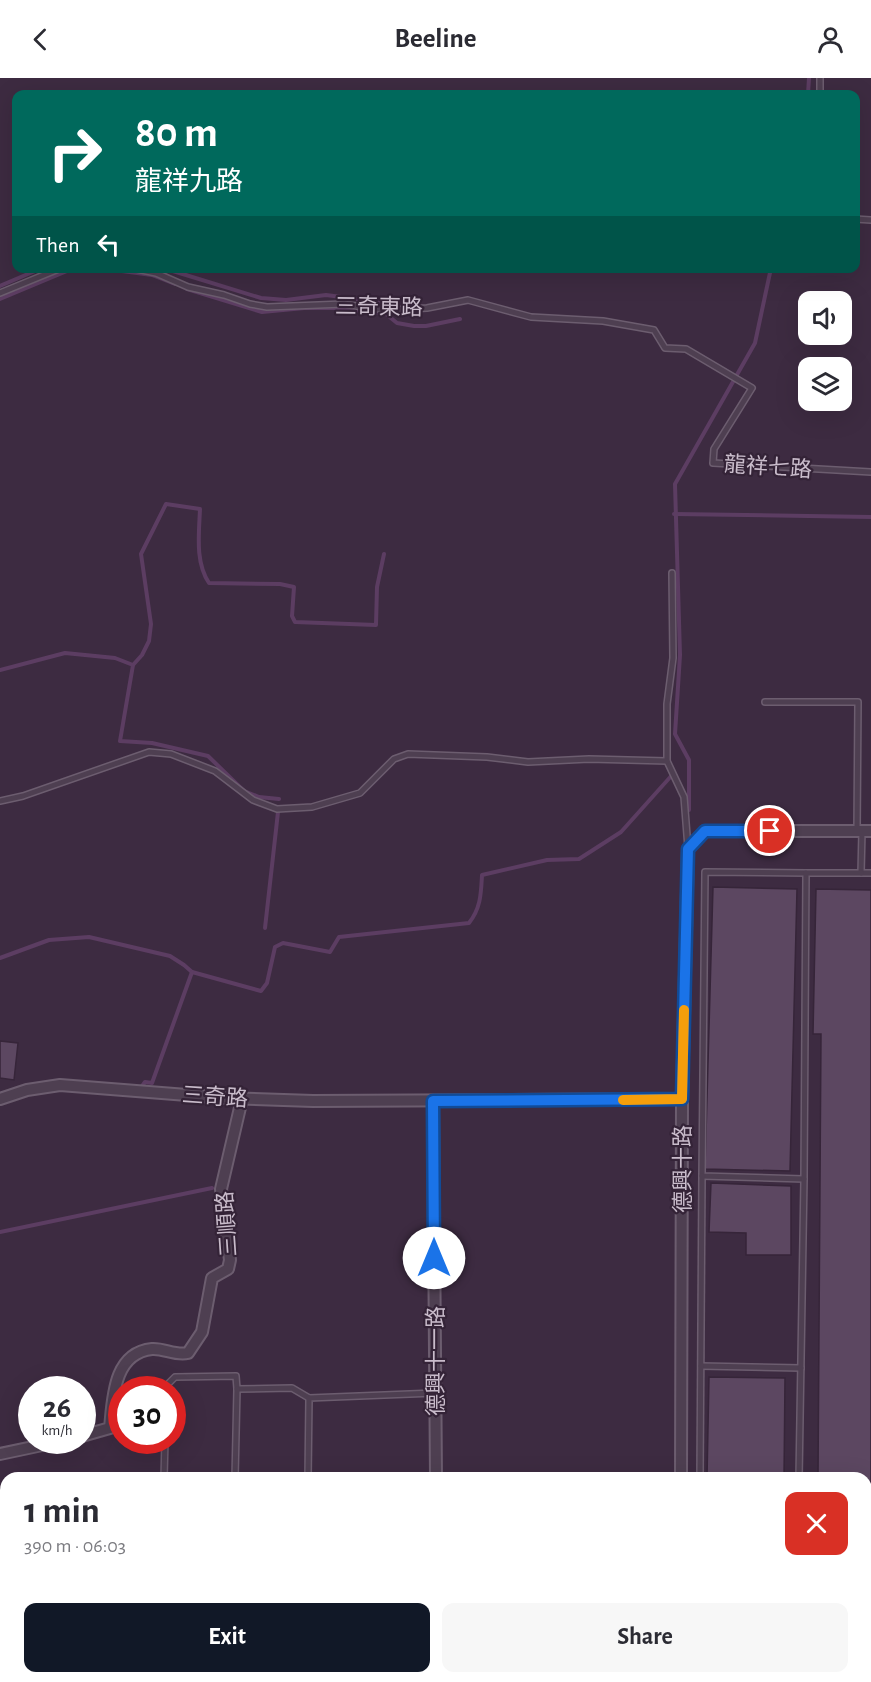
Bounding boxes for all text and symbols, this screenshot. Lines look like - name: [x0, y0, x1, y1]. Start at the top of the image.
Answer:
- icon: back: [24, 23, 57, 56]
- icon: person: [814, 23, 847, 56]
- text: Beeline: [394, 25, 477, 52]
- text: 80 m: [135, 112, 218, 154]
- icon: right: [36, 114, 114, 192]
- text: 龍祥九路: [135, 168, 243, 195]
- icon: left: [92, 228, 125, 261]
- text: Then: [36, 234, 80, 256]
- map controls: [798, 291, 852, 411]
- button: sound: [798, 291, 852, 345]
- street label: 三奇東路: [335, 294, 423, 319]
- button: layers: [798, 357, 852, 411]
- street label: 龍祥七路: [723, 452, 813, 481]
- pin: [744, 805, 795, 856]
- icon: arrive: [753, 814, 786, 847]
- street label: 三奇路: [181, 1083, 249, 1110]
- street label: 德興十路: [671, 1125, 694, 1213]
- street label: 三順路: [213, 1190, 240, 1258]
- position arrow: [402, 1226, 466, 1290]
- street label: 德興十一路: [424, 1306, 447, 1416]
- speed limit sign: 30: [108, 1376, 186, 1454]
- text: 26: [43, 1393, 71, 1423]
- text: km/h: [42, 1423, 72, 1438]
- button: close: [785, 1492, 848, 1555]
- text: 1 min: [24, 1493, 100, 1529]
- text: 390 m · 06:03: [24, 1536, 126, 1556]
- button: Exit: [24, 1603, 430, 1672]
- button: Share: [442, 1603, 848, 1672]

